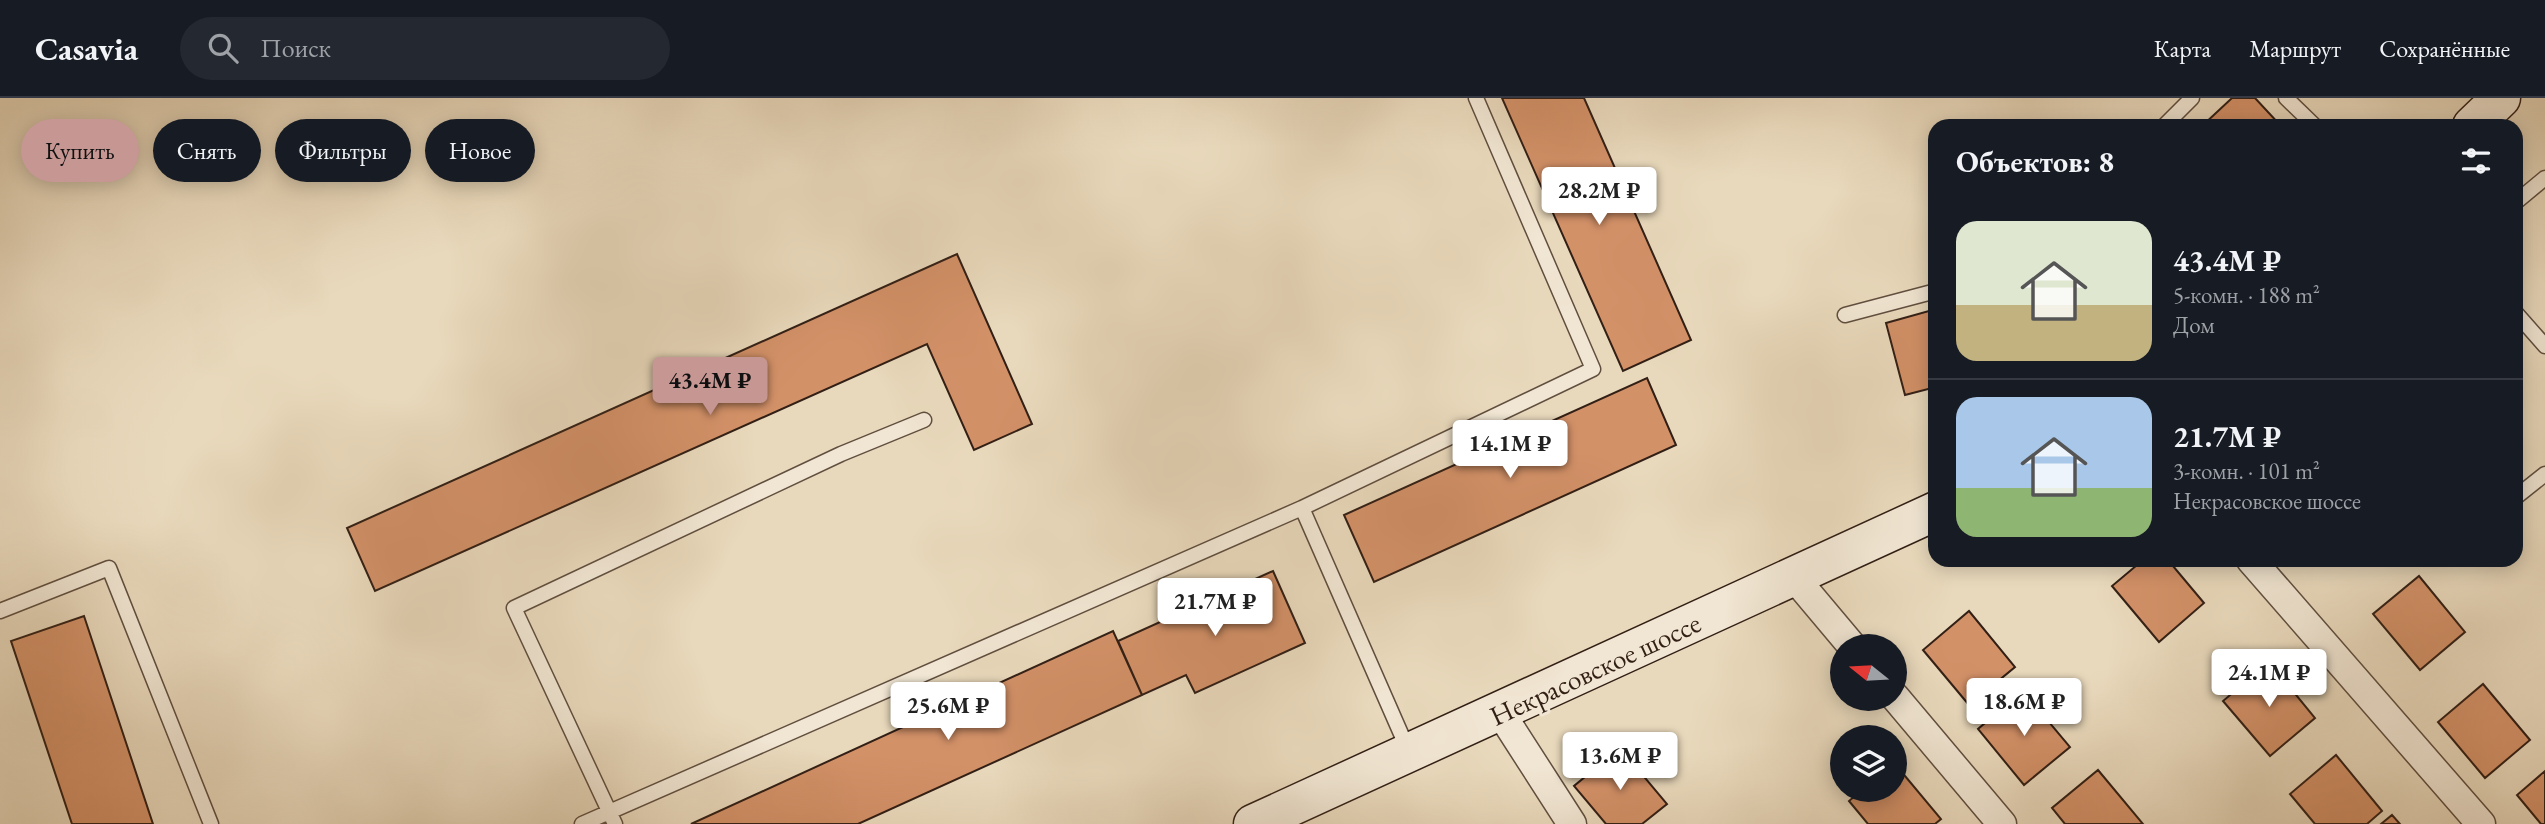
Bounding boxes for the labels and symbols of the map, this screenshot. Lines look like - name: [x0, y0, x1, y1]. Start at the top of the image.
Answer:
- pin: 28.2M ₽: [1534, 167, 1664, 227]
- pin: 43.4M ₽: [645, 358, 775, 417]
- pin: 14.1M ₽: [1445, 420, 1575, 480]
- pin: 21.7M ₽: [1150, 578, 1280, 638]
- street label: Некрасовское шоссе: [1484, 604, 1706, 734]
- north arrow: [1830, 634, 1908, 710]
- pin: 24.1M ₽: [2204, 650, 2334, 709]
- pin: 18.6M ₽: [1959, 678, 2089, 738]
- pin: 25.6M ₽: [883, 682, 1013, 742]
- pin: 13.6M ₽: [1555, 732, 1685, 792]

